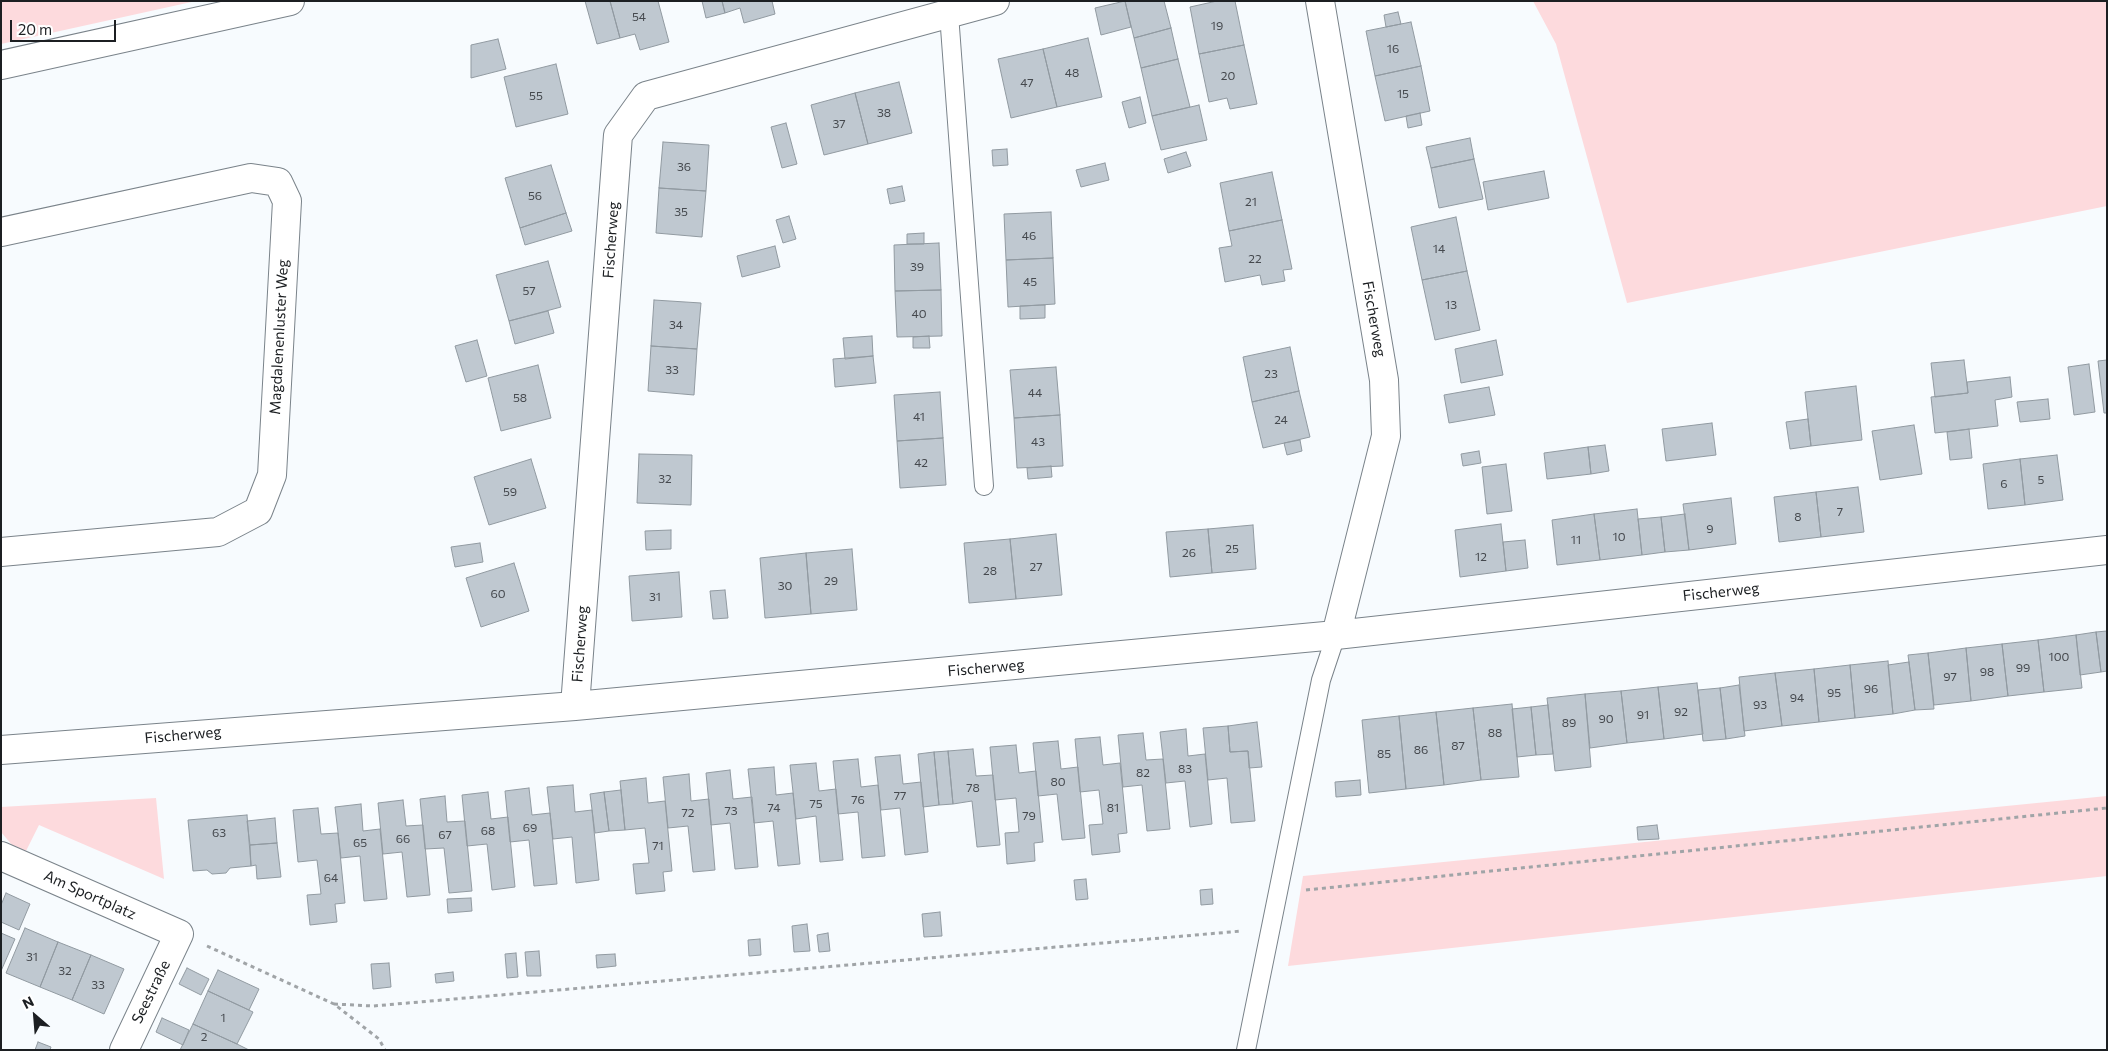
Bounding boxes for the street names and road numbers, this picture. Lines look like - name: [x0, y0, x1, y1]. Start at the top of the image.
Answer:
- street label: Fischerweg: [599, 201, 623, 279]
- street label: Magdalenenluster Weg: [266, 259, 292, 415]
- street label: Fischerweg: [1358, 280, 1390, 358]
- street label: Fischerweg: [1682, 579, 1760, 605]
- street label: Fischerweg: [568, 605, 592, 683]
- street label: Fischerweg: [947, 656, 1025, 680]
- street label: Fischerweg: [144, 723, 222, 747]
- street label: Am Sportplatz: [41, 867, 139, 923]
- street label: Seestraße: [128, 957, 174, 1027]

